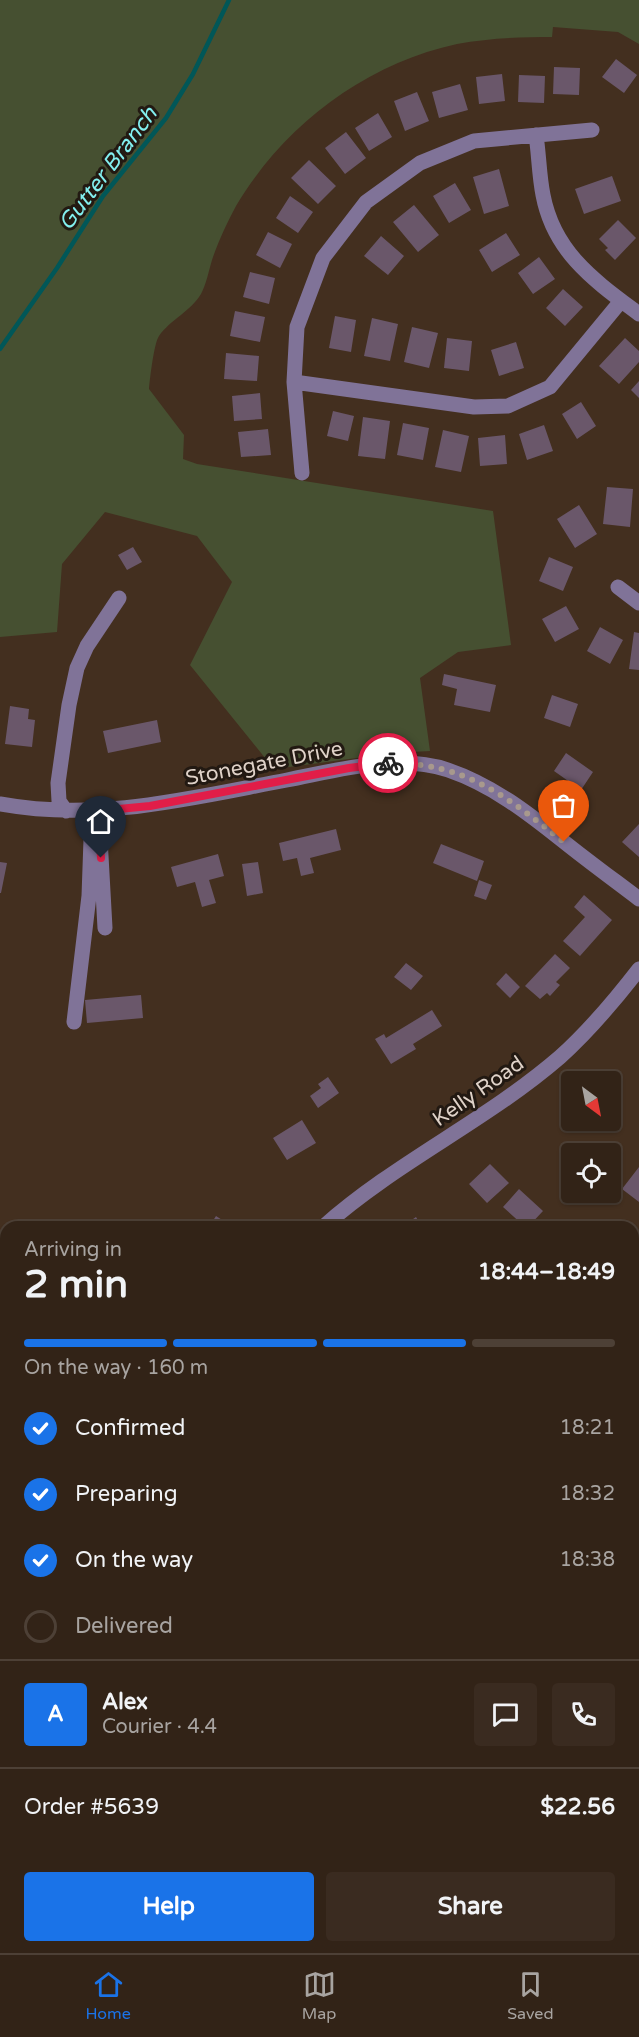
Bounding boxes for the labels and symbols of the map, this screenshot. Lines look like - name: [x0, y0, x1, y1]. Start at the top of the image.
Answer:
- water label: Gutter Branch: [53, 101, 163, 235]
- courier: [358, 733, 418, 793]
- street label: Stonegate Drive: [183, 736, 345, 791]
- pin: [538, 780, 589, 842]
- pin: [75, 796, 126, 858]
- street label: Kelly Road: [428, 1051, 529, 1132]
- north arrow: [561, 1071, 621, 1131]

